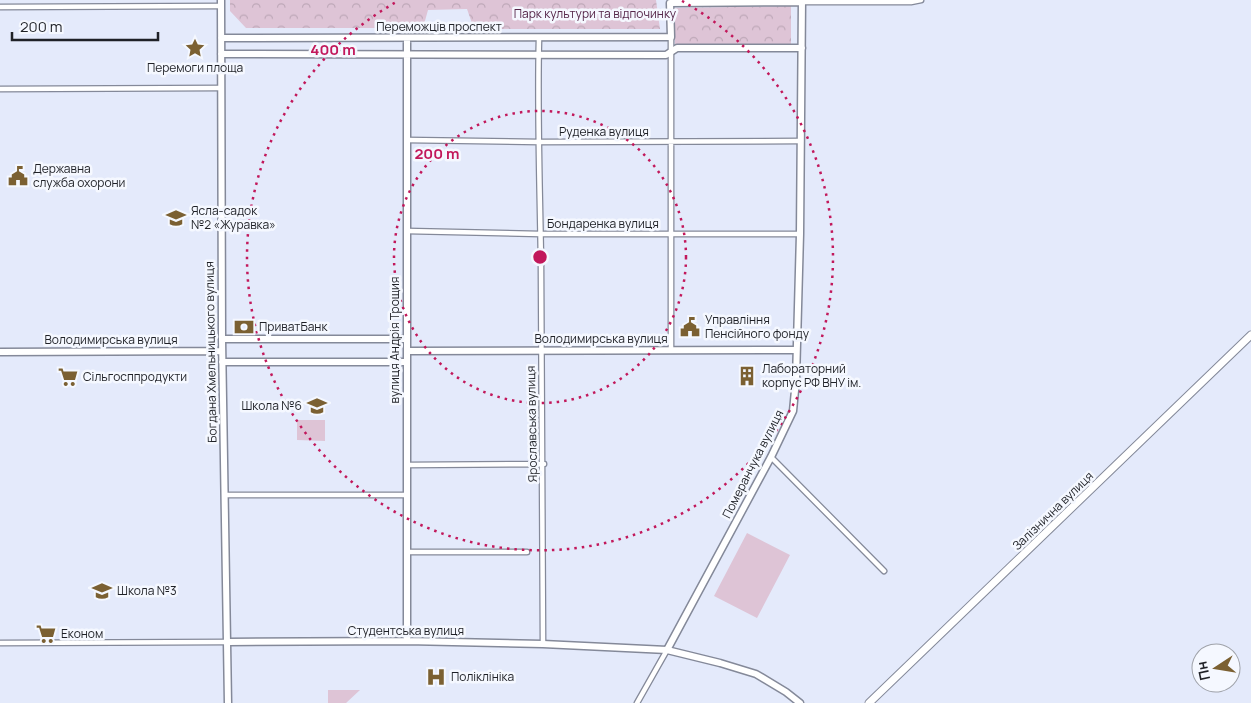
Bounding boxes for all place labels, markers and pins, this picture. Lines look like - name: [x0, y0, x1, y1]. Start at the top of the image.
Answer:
- place icon: Перемоги площа: [184, 37, 206, 59]
- place label: Перемоги площа: [147, 59, 243, 76]
- place label: Державна служба охорони: [33, 160, 125, 191]
- public building icon: Державна служба охорони: [7, 165, 29, 187]
- place label: Ясла-садок №2 «Журавка»: [191, 202, 276, 233]
- school or university icon: Ясла-садок №2 «Журавка»: [165, 207, 187, 229]
- centre of rings: [531, 248, 549, 266]
- place label: Управління Пенсійного фонду: [705, 311, 810, 342]
- bank icon: ПриватБанк: [233, 316, 255, 338]
- public building icon: Управління Пенсійного фонду: [679, 316, 701, 338]
- place label: ПриватБанк: [259, 318, 328, 335]
- place label: Лабораторний корпус РФ ВНУ ім.: [762, 360, 861, 391]
- building icon: Лабораторний корпус РФ ВНУ ім.: [736, 365, 758, 387]
- supermarket icon: Сільгосппродукти: [57, 366, 79, 388]
- place label: Сільгосппродукти: [83, 368, 187, 385]
- school or university icon: Школа №6: [306, 395, 328, 417]
- place label: Школа №6: [241, 397, 302, 414]
- school or university icon: Школа №3: [91, 580, 113, 602]
- place label: Школа №3: [117, 582, 177, 599]
- supermarket icon: Економ: [35, 623, 57, 645]
- place label: Економ: [61, 625, 103, 642]
- hospital icon: Поліклініка: [425, 666, 447, 688]
- place label: Поліклініка: [451, 668, 514, 685]

